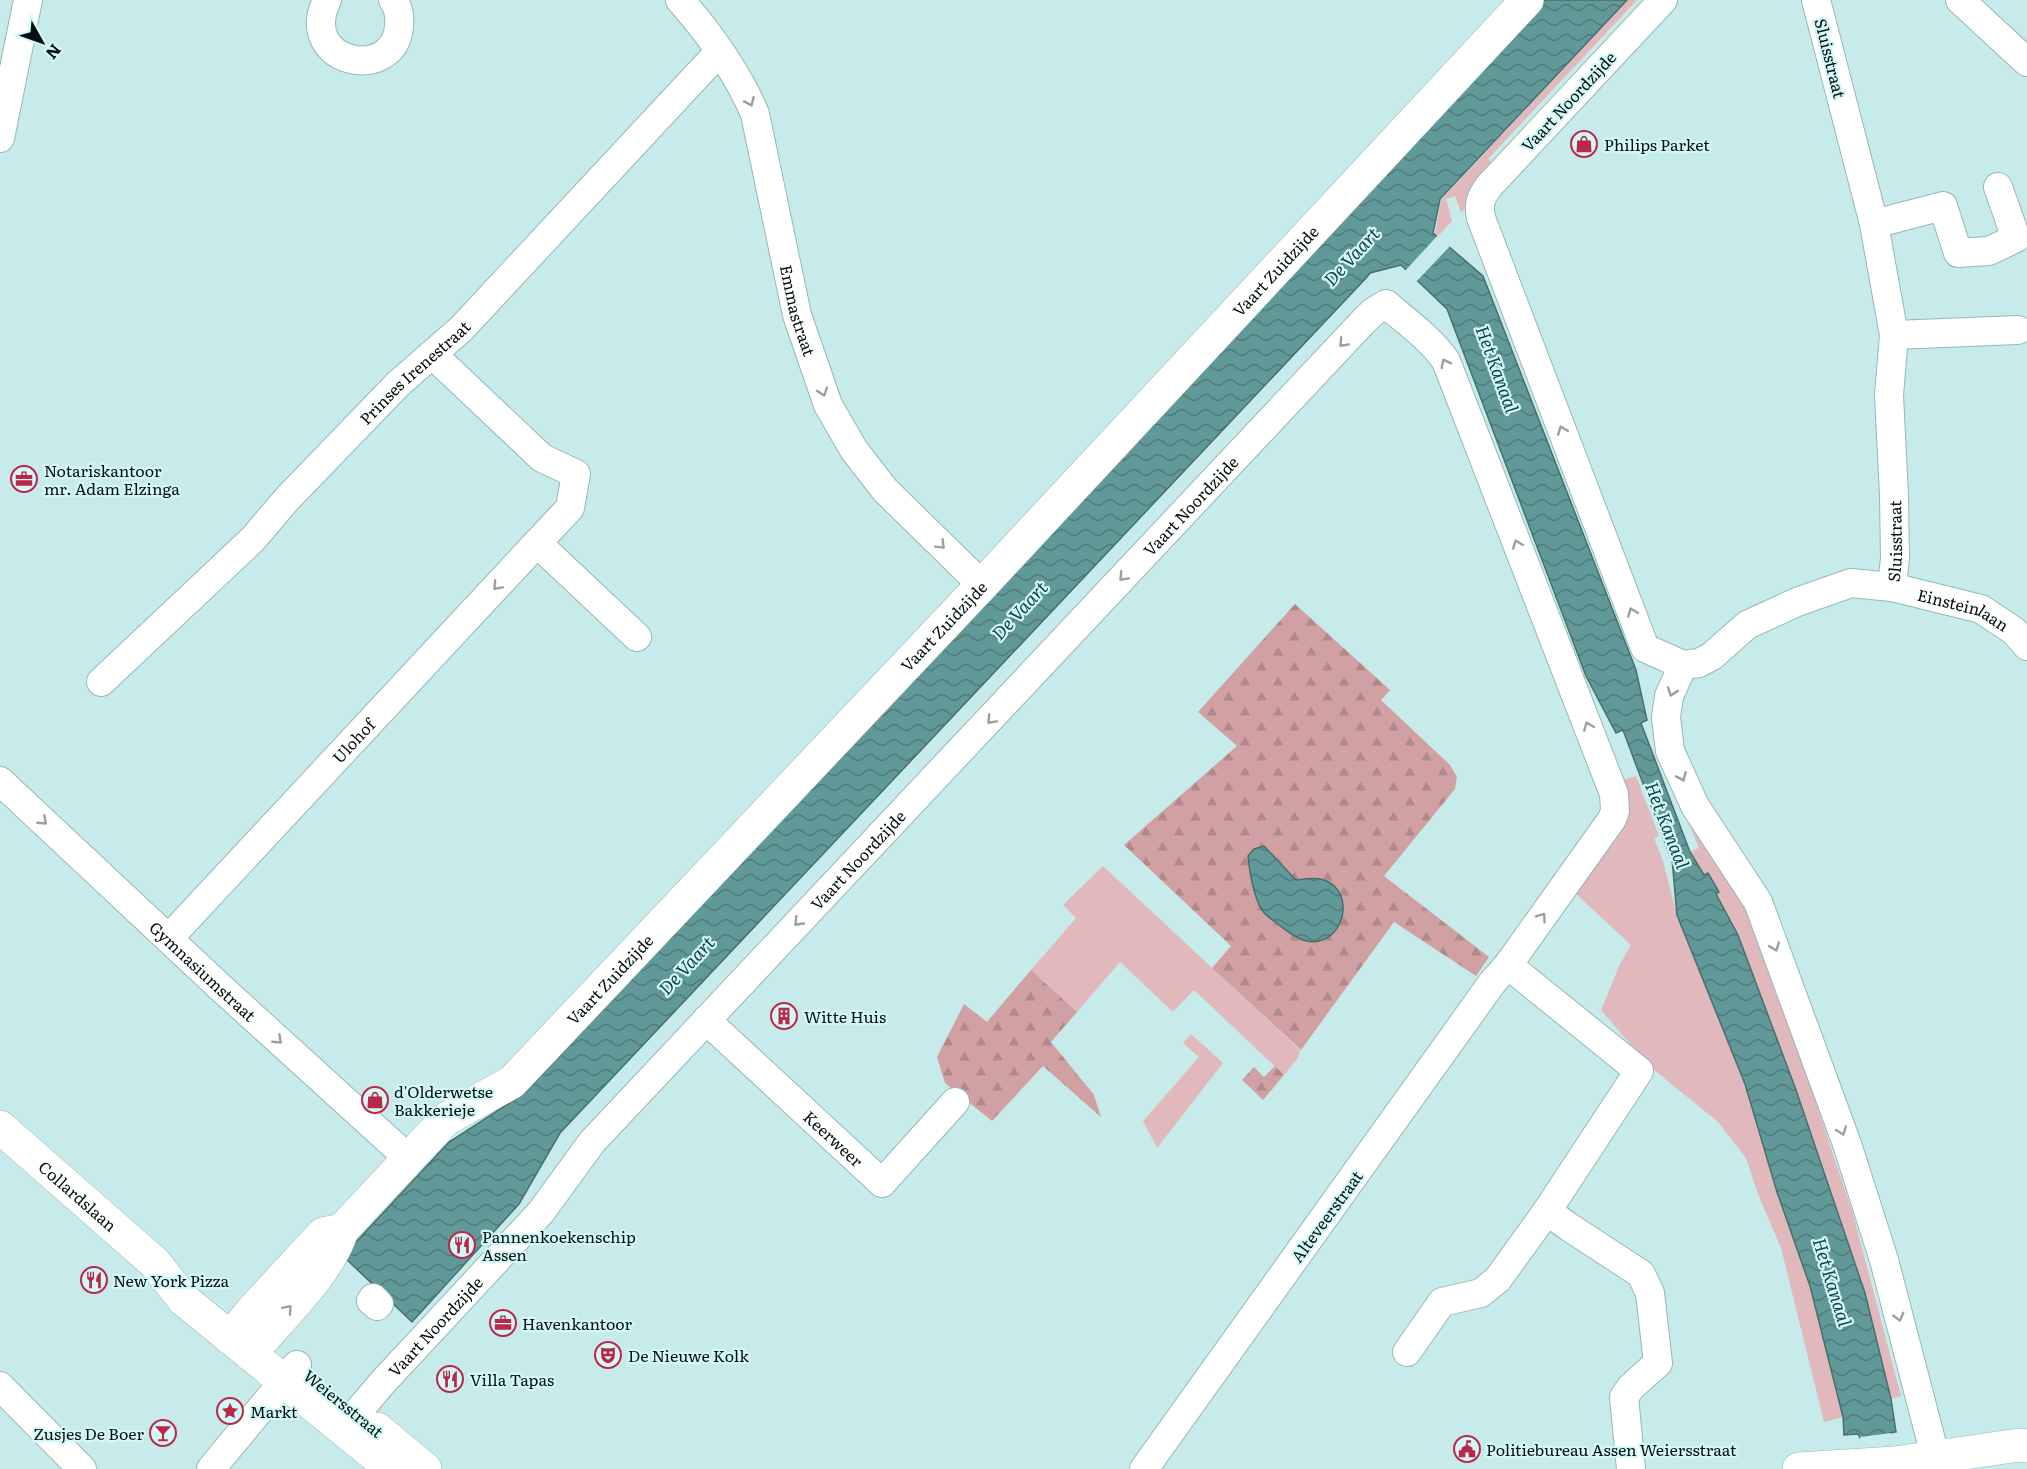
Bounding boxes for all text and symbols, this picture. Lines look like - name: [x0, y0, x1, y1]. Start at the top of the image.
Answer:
- north arrow: [12, 12, 72, 72]
- street label: Sluisstraat: [1810, 16, 1853, 101]
- text: N: [41, 39, 68, 65]
- street label: Vaart Noordzijde: [1515, 46, 1621, 156]
- one-way arrow: [742, 95, 754, 106]
- shop icon: Philips Parket: [1569, 129, 1599, 159]
- place label: Philips Parket: [1604, 132, 1710, 156]
- street label: Vaart Zuidzijde: [1226, 220, 1323, 321]
- water label: De Vaart: [1317, 220, 1385, 292]
- street label: Emmastraat: [775, 262, 822, 360]
- street label: Prinses Irenestraat: [353, 315, 476, 430]
- water label: Het Kanaal: [1470, 322, 1527, 417]
- one-way arrow: [1339, 337, 1350, 347]
- one-way arrow: [1441, 358, 1453, 369]
- one-way arrow: [816, 386, 829, 397]
- one-way arrow: [1557, 425, 1569, 436]
- street label: Vaart Noordzijde: [1137, 450, 1243, 561]
- place label: Notariskantoor mr. Adam Elzinga: [44, 458, 180, 500]
- office icon: Notariskantoor mr. Adam Elzinga: [9, 464, 39, 494]
- street label: Sluisstraat: [1881, 500, 1907, 583]
- one-way arrow: [934, 538, 945, 549]
- one-way arrow: [1512, 539, 1524, 550]
- one-way arrow: [1119, 570, 1130, 580]
- water label: De Vaart: [985, 574, 1053, 646]
- street label: Vaart Zuidzijde: [895, 575, 992, 677]
- one-way arrow: [494, 579, 505, 590]
- street label: Einsteinlaan: [1915, 582, 2014, 637]
- one-way arrow: [1626, 607, 1639, 618]
- one-way arrow: [1666, 686, 1679, 697]
- street label: Ulohof: [326, 711, 381, 768]
- one-way arrow: [987, 713, 998, 724]
- one-way arrow: [1582, 721, 1595, 732]
- one-way arrow: [1675, 771, 1687, 782]
- water label: Het Kanaal: [1639, 778, 1697, 873]
- street label: Vaart Noordzijde: [804, 804, 911, 915]
- one-way arrow: [36, 814, 47, 825]
- one-way arrow: [1535, 912, 1546, 923]
- street label: Gymnasiumstraat: [145, 915, 262, 1027]
- one-way arrow: [795, 915, 806, 926]
- street label: Vaart Zuidzijde: [561, 928, 658, 1030]
- water label: De Vaart: [652, 929, 720, 1001]
- one-way arrow: [1767, 942, 1780, 952]
- building icon: Witte Huis: [769, 1001, 799, 1031]
- place label: Witte Huis: [804, 1004, 886, 1028]
- one-way arrow: [271, 1033, 281, 1044]
- place label: d'Olderwetse Bakkerieje: [394, 1079, 493, 1121]
- shop icon: d'Olderwetse Bakkerieje: [360, 1085, 390, 1115]
- street label: Keerweer: [799, 1104, 869, 1172]
- one-way arrow: [1834, 1125, 1847, 1135]
- street label: Collardslaan: [34, 1155, 123, 1237]
- street label: Alteveerstraat: [1284, 1165, 1368, 1267]
- place label: Pannenkoekenschip Assen: [482, 1224, 636, 1266]
- restaurant icon: Pannenkoekenschip Assen: [447, 1230, 477, 1260]
- water label: Het Kanaal: [1807, 1234, 1860, 1330]
- restaurant icon: New York Pizza: [79, 1265, 109, 1295]
- place label: New York Pizza: [113, 1268, 230, 1292]
- street label: Vaart Noordzijde: [382, 1271, 488, 1382]
- one-way arrow: [281, 1305, 292, 1316]
- office icon: Havenkantoor: [488, 1308, 518, 1338]
- place label: Havenkantoor: [522, 1311, 633, 1335]
- one-way arrow: [1892, 1312, 1905, 1322]
- theatre icon: De Nieuwe Kolk: [593, 1340, 623, 1370]
- place label: De Nieuwe Kolk: [628, 1343, 749, 1367]
- street label: Weiersstraat: [299, 1363, 390, 1443]
- restaurant icon: Villa Tapas: [435, 1364, 465, 1394]
- place label: Villa Tapas: [470, 1367, 554, 1391]
- place icon: Markt: [215, 1396, 245, 1426]
- place label: Markt: [250, 1399, 298, 1423]
- bar icon: Zusjes De Boer: [148, 1418, 178, 1448]
- place label: Zusjes De Boer: [33, 1421, 144, 1445]
- public building icon: Politiebureau Assen Weiersstraat: [1452, 1434, 1482, 1464]
- place label: Politiebureau Assen Weiersstraat: [1486, 1437, 1737, 1461]

